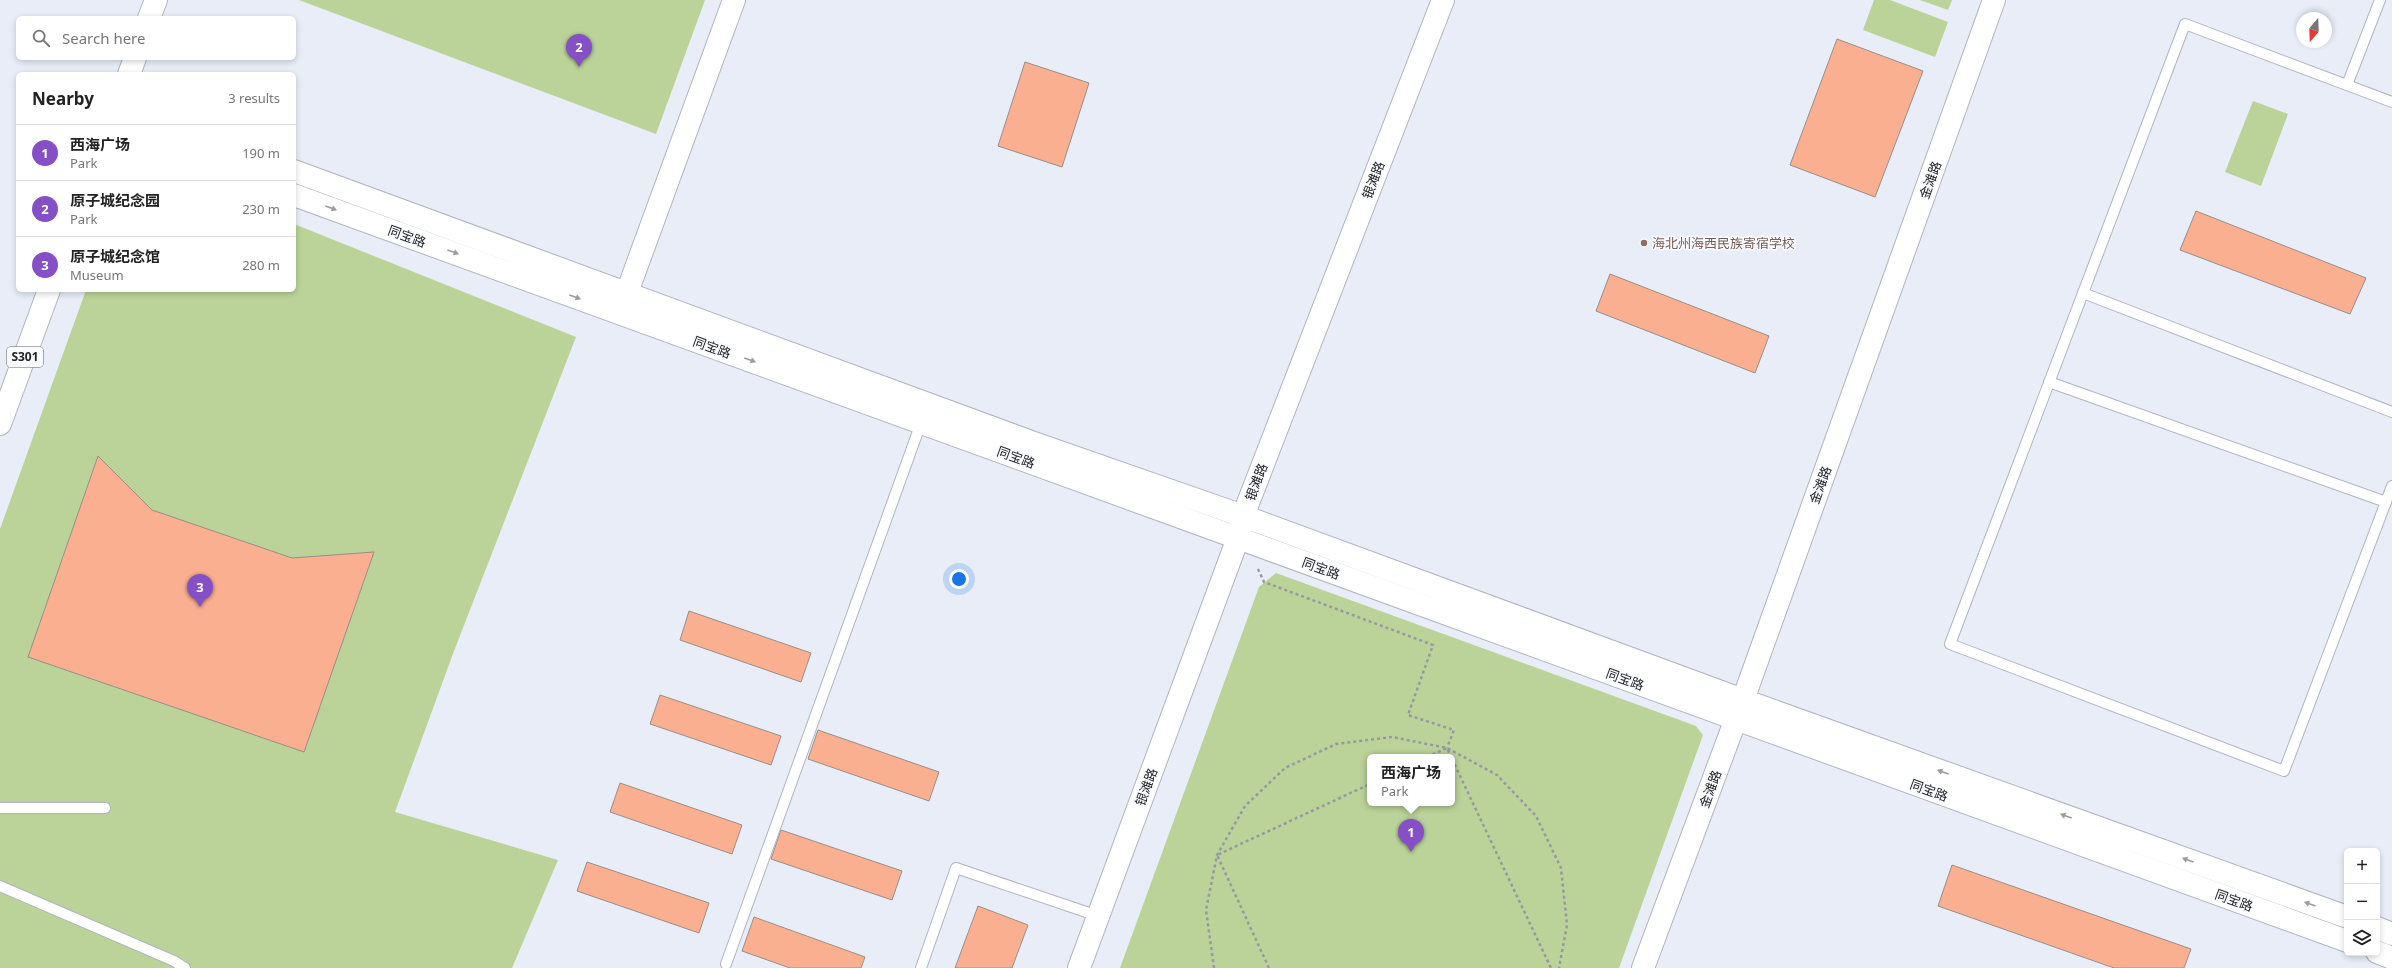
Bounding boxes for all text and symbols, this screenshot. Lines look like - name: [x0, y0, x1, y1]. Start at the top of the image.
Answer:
- north arrow: [2296, 12, 2332, 48]
- search box: [16, 16, 296, 60]
- icon: search: [30, 27, 52, 49]
- text: Search here: [62, 28, 145, 48]
- pin: 2: [566, 34, 592, 67]
- text: Nearby: [32, 87, 94, 110]
- text: 3 results: [228, 89, 280, 107]
- text: 西海广场: [70, 134, 130, 154]
- text: 1: [41, 144, 49, 162]
- text: 190 m: [242, 144, 280, 162]
- text: Park: [70, 154, 97, 172]
- street label: 银滩路: [1358, 159, 1388, 201]
- street label: 金滩路: [1915, 159, 1945, 201]
- text: 原子城纪念园: [70, 190, 160, 210]
- text: 2: [41, 200, 49, 218]
- text: 230 m: [242, 200, 280, 218]
- one-way arrow: [325, 205, 337, 211]
- text: Park: [70, 210, 97, 228]
- street label: 同宝路: [386, 221, 428, 251]
- place label: 海北州海西民族寄宿学校: [1652, 234, 1795, 252]
- marker: 海北州海西民族寄宿学校: [1639, 238, 1649, 248]
- text: 原子城纪念馆: [70, 246, 160, 266]
- one-way arrow: [447, 250, 459, 256]
- text: 3: [41, 256, 49, 274]
- text: 280 m: [242, 256, 280, 274]
- text: Museum: [70, 266, 124, 284]
- one-way arrow: [569, 294, 581, 300]
- street label: 同宝路: [691, 332, 733, 362]
- road number: S301: [7, 347, 43, 367]
- one-way arrow: [744, 358, 756, 364]
- street label: 同宝路: [995, 442, 1037, 472]
- street label: 银滩路: [1241, 461, 1271, 503]
- street label: 金滩路: [1805, 464, 1835, 506]
- street label: 同宝路: [1300, 553, 1342, 583]
- your location: [949, 569, 969, 589]
- pin: 3: [187, 574, 213, 607]
- street label: 同宝路: [1604, 664, 1646, 694]
- popup: [1367, 754, 1455, 806]
- text: 西海广场: [1381, 762, 1441, 782]
- street label: 银滩路: [1131, 766, 1161, 808]
- street label: 金滩路: [1695, 768, 1725, 810]
- one-way arrow: [1937, 769, 1949, 775]
- street label: 同宝路: [1908, 775, 1950, 805]
- text: Park: [1381, 782, 1408, 800]
- one-way arrow: [2059, 813, 2071, 819]
- pin: 1: [1398, 819, 1424, 852]
- map controls: [2344, 848, 2380, 956]
- button: +: [2344, 848, 2380, 884]
- one-way arrow: [2182, 857, 2194, 863]
- button: −: [2344, 884, 2380, 920]
- street label: 同宝路: [2213, 885, 2255, 915]
- one-way arrow: [2304, 901, 2316, 907]
- button: layers: [2344, 920, 2380, 956]

